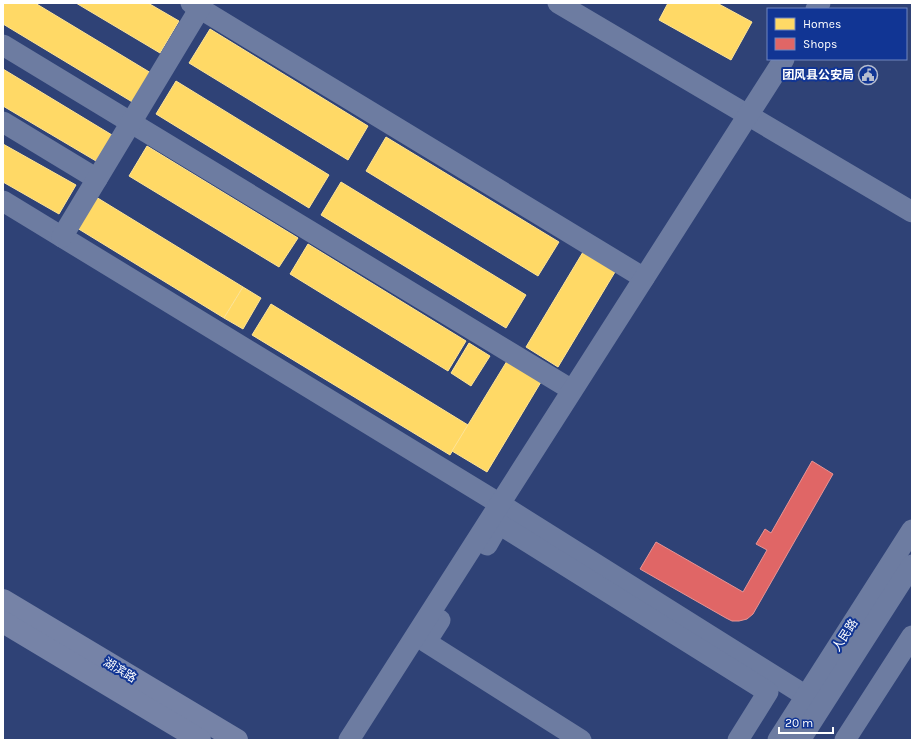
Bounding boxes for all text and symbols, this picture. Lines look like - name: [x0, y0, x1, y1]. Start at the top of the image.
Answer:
- legend: [767, 8, 907, 60]
- text: Homes: [803, 17, 841, 31]
- text: Shops: [803, 37, 837, 51]
- public building icon: 团风县公安局: [857, 64, 879, 86]
- place label: 团风县公安局: [782, 68, 854, 82]
- street label: 人民路: [829, 616, 861, 654]
- street label: 湖滨路: [101, 655, 139, 685]
- scale bar: [779, 709, 833, 735]
- text: 20 m: [785, 716, 813, 730]

